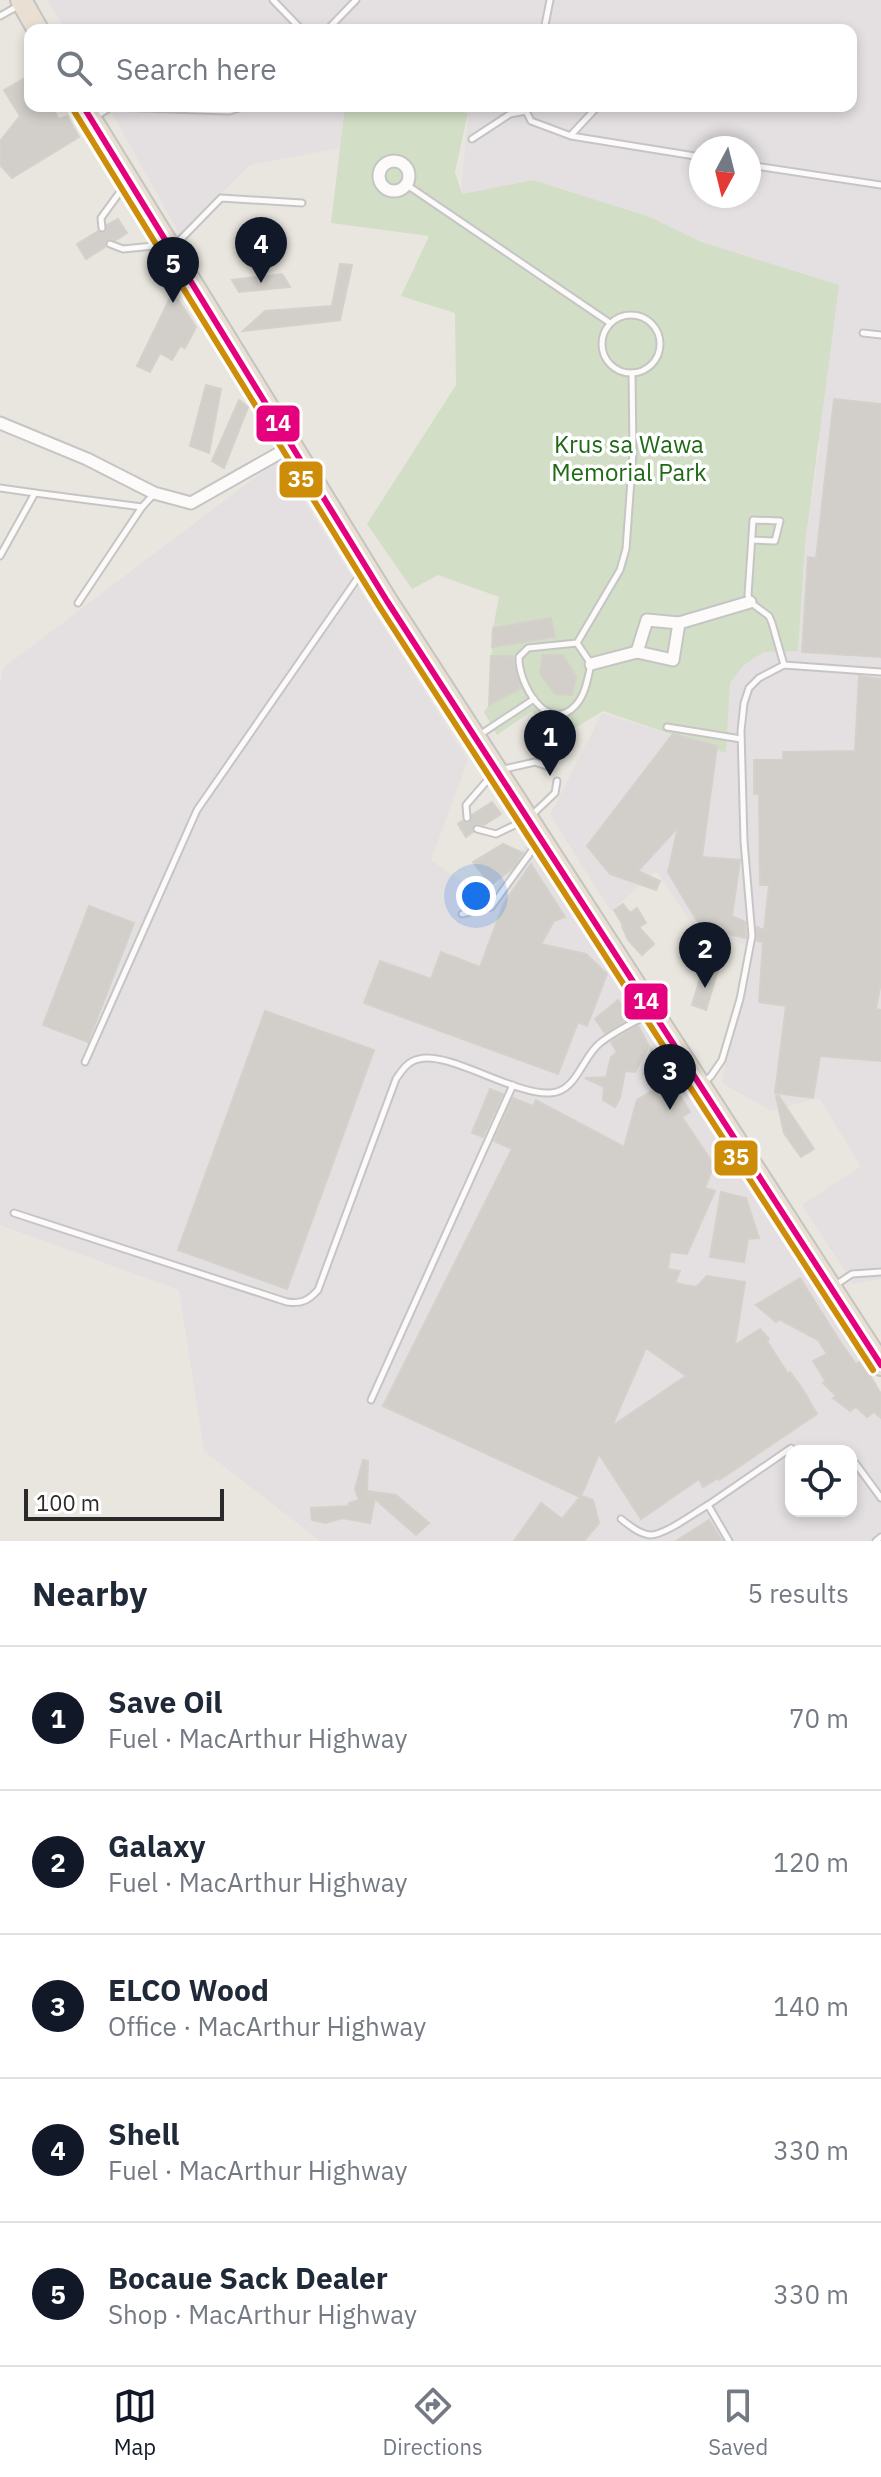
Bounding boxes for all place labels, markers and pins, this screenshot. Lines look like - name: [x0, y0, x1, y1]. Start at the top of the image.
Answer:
- pin: 4: [235, 217, 287, 283]
- pin: 5: [147, 237, 199, 303]
- pin: 1: [524, 710, 576, 776]
- pin: 2: [679, 922, 731, 988]
- pin: 3: [644, 1044, 696, 1110]

